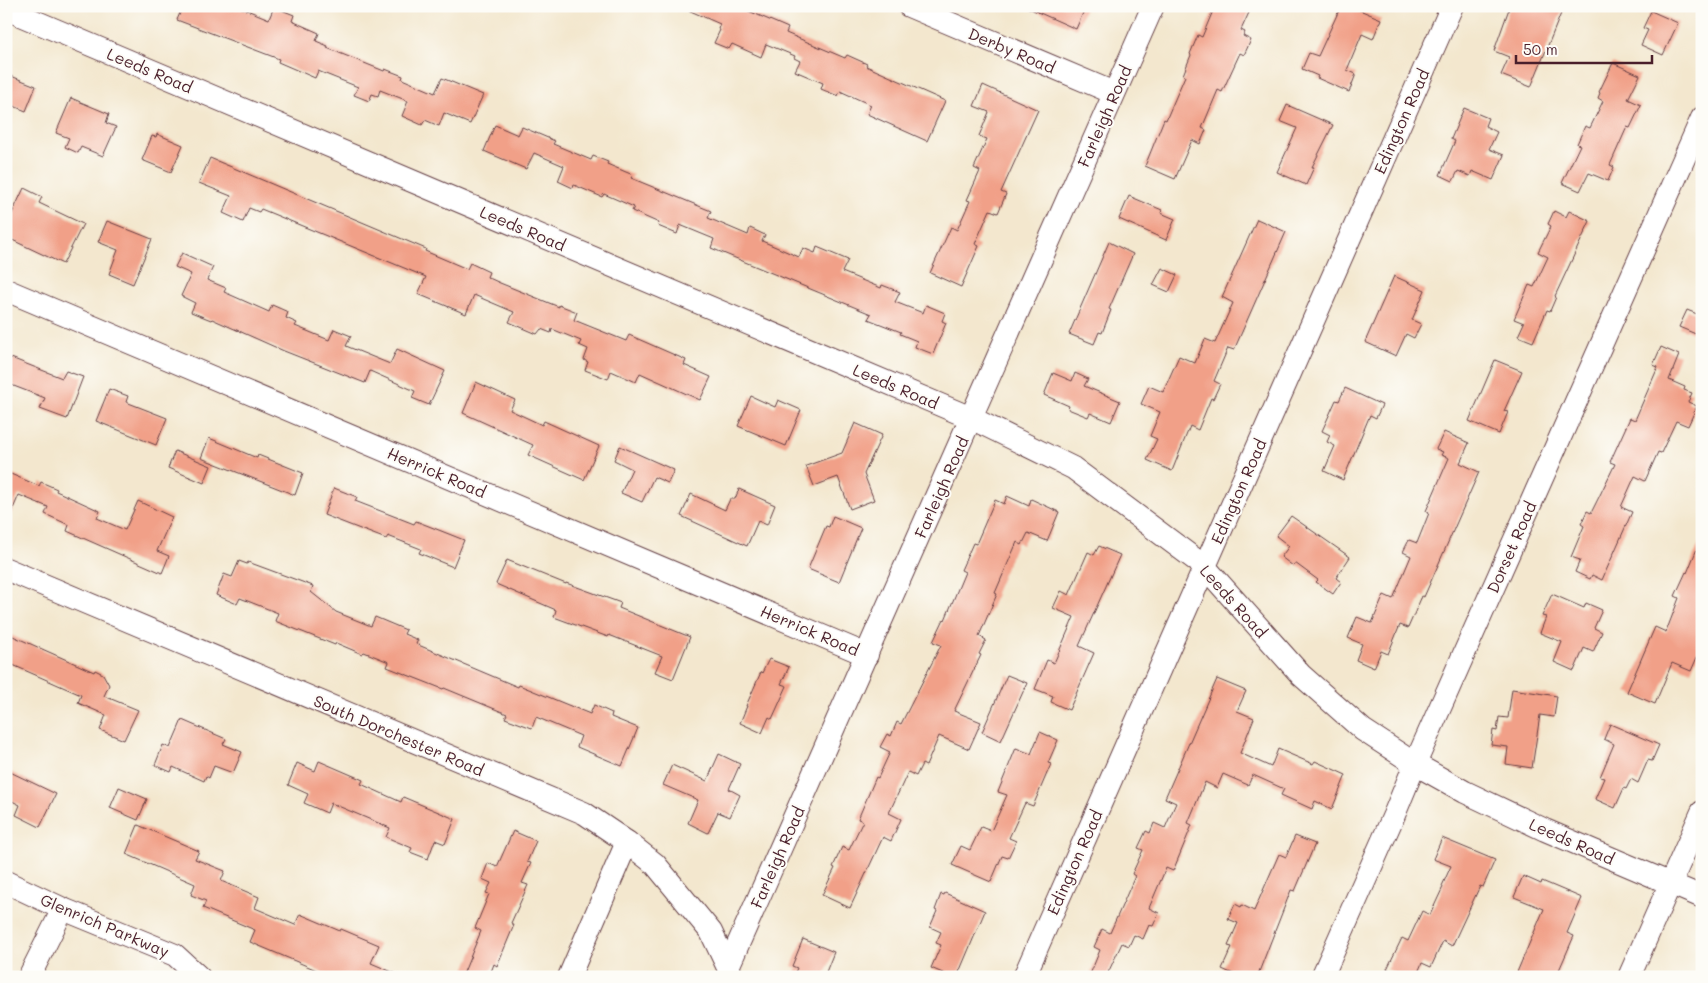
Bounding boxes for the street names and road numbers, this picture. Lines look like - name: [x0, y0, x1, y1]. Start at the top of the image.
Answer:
- street label: Derby Road: [965, 22, 1059, 78]
- street label: Leeds Road: [104, 43, 196, 97]
- street label: Farleigh Road: [1072, 62, 1136, 170]
- street label: Edington Road: [1368, 65, 1434, 177]
- street label: Leeds Road: [477, 201, 569, 255]
- street label: Leeds Road: [850, 359, 942, 413]
- street label: Farleigh Road: [909, 433, 973, 541]
- street label: Edington Road: [1205, 435, 1271, 547]
- street label: Herrick Road: [384, 442, 490, 502]
- street label: Dorset Road: [1481, 498, 1541, 596]
- street label: Leeds Road: [1196, 560, 1272, 642]
- street label: Herrick Road: [757, 600, 863, 660]
- street label: South Dorchester Road: [311, 690, 487, 780]
- street label: Farleigh Road: [745, 803, 809, 911]
- street label: Edington Road: [1041, 806, 1107, 918]
- street label: Leeds Road: [1526, 813, 1618, 869]
- street label: Glenrich Parkway: [37, 888, 173, 962]

